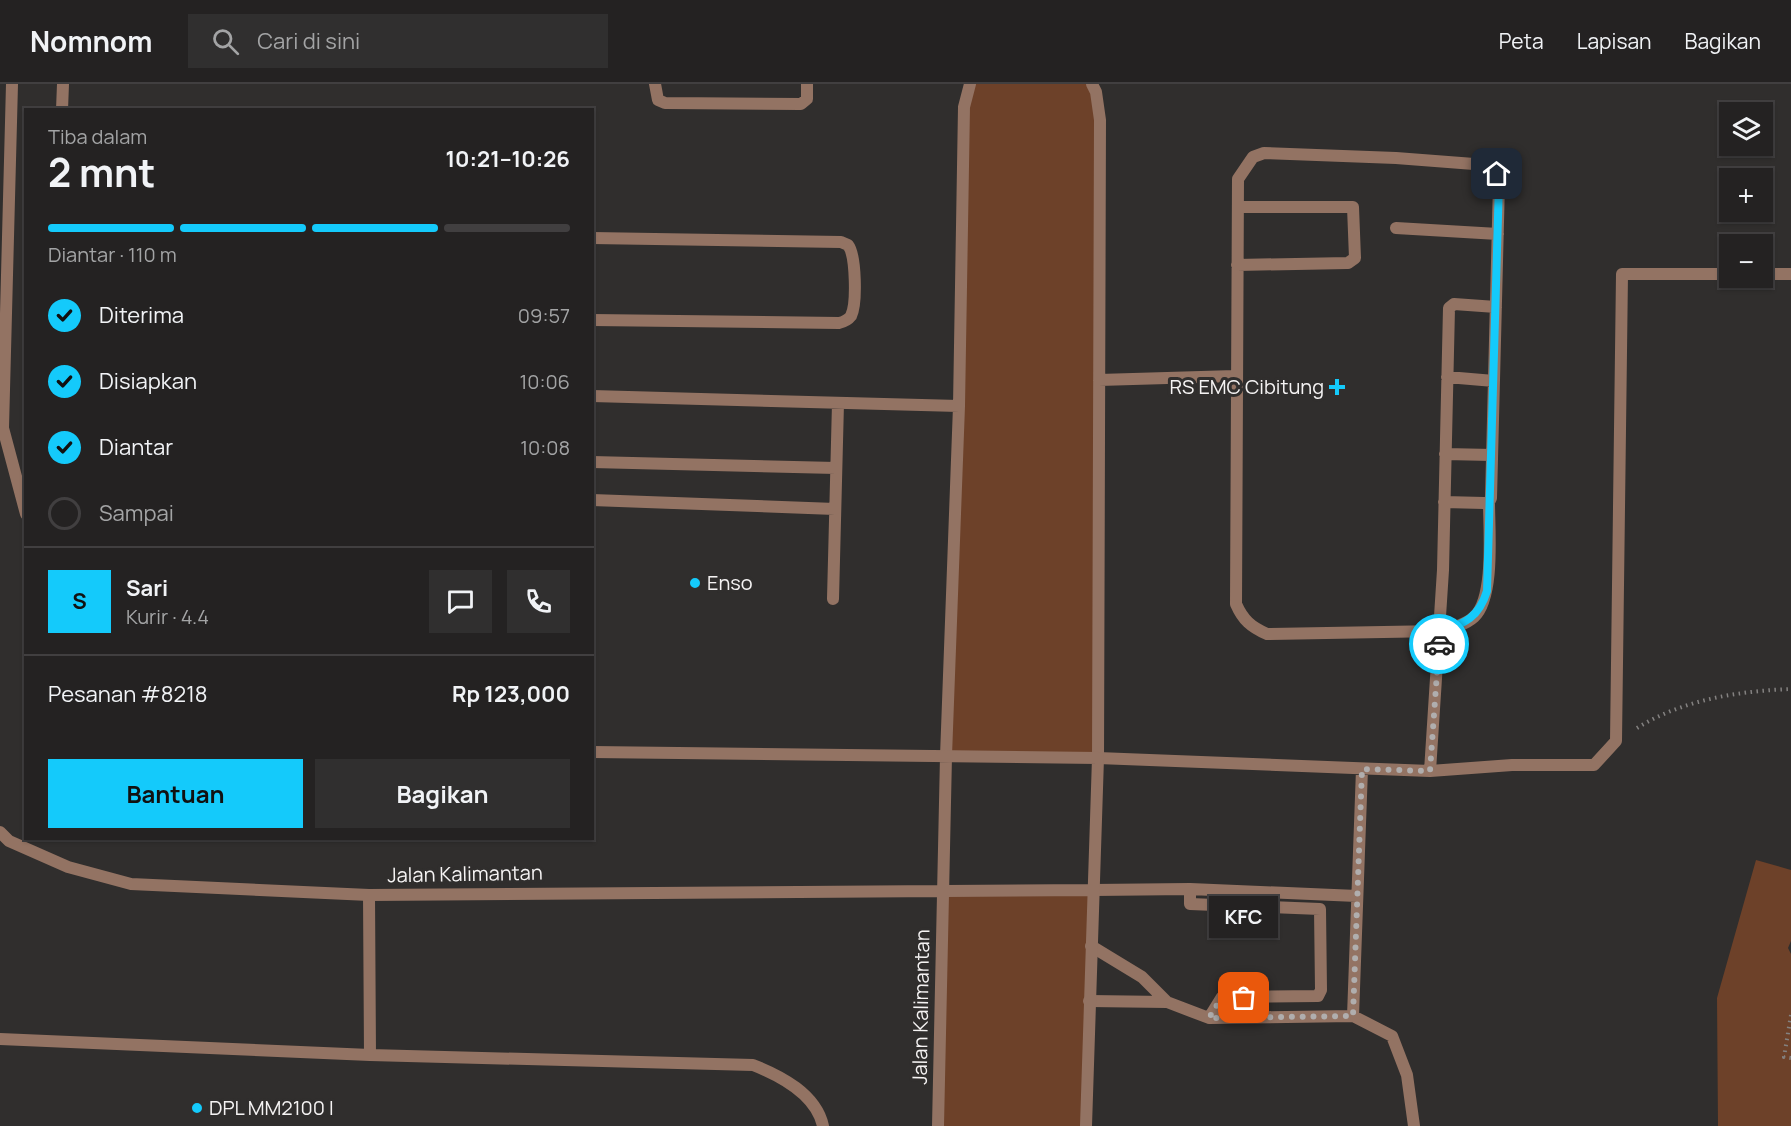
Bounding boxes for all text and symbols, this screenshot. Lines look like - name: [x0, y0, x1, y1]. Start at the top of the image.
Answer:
- search box: [188, 14, 608, 68]
- text: Nomnom: [30, 22, 152, 60]
- icon: search: [209, 25, 242, 58]
- text: Cari di sini: [257, 26, 360, 56]
- text: Peta: [1499, 27, 1544, 55]
- text: Lapisan: [1577, 27, 1652, 55]
- text: Bagikan: [1685, 27, 1761, 55]
- map controls: [1719, 102, 1773, 288]
- button: layers: [1719, 102, 1773, 156]
- text: Tiba dalam: [48, 123, 147, 150]
- text: 10:21–10:26: [445, 144, 570, 174]
- text: 2 mnt: [48, 145, 155, 199]
- pin: [1471, 148, 1522, 199]
- icon: home: [1480, 157, 1513, 190]
- button: +: [1719, 168, 1773, 222]
- button: −: [1719, 234, 1773, 288]
- text: Diantar · 110 m: [48, 241, 177, 268]
- icon: check: [48, 299, 81, 332]
- text: Diterima: [99, 300, 184, 330]
- text: 09:57: [518, 302, 570, 329]
- icon: check: [48, 365, 81, 398]
- text: Disiapkan: [99, 366, 197, 396]
- text: 10:06: [519, 368, 570, 395]
- place label: RS EMC Cibitung: [1169, 373, 1324, 400]
- marker: RS EMC Cibitung: [1328, 378, 1346, 396]
- icon: check: [48, 431, 81, 464]
- text: Diantar: [99, 432, 173, 462]
- text: 10:08: [520, 434, 570, 461]
- text: Sampai: [99, 498, 174, 528]
- place label: Enso: [707, 569, 753, 596]
- button: chat: [429, 570, 492, 633]
- button: phone: [507, 570, 570, 633]
- text: Sari: [126, 573, 168, 603]
- marker: Enso: [688, 576, 702, 590]
- text: S: [72, 586, 87, 616]
- text: Kurir · 4.4: [126, 603, 209, 630]
- courier: [1409, 614, 1469, 674]
- icon: car: [1423, 628, 1456, 661]
- text: Pesanan #8218: [48, 679, 208, 709]
- text: Rp 123,000: [452, 679, 570, 709]
- button: Bantuan: [48, 759, 303, 828]
- button: Bagikan: [315, 759, 570, 828]
- street label: Jalan Kalimantan: [387, 859, 543, 888]
- callout: KFC: [1210, 896, 1278, 938]
- text: KFC: [1224, 903, 1263, 930]
- street label: Jalan Kalimantan: [906, 929, 935, 1085]
- pin: [1218, 972, 1269, 1023]
- icon: bag: [1227, 981, 1260, 1014]
- place label: DPL MM2100 I: [209, 1094, 334, 1121]
- marker: DPL MM2100 I: [190, 1101, 204, 1115]

